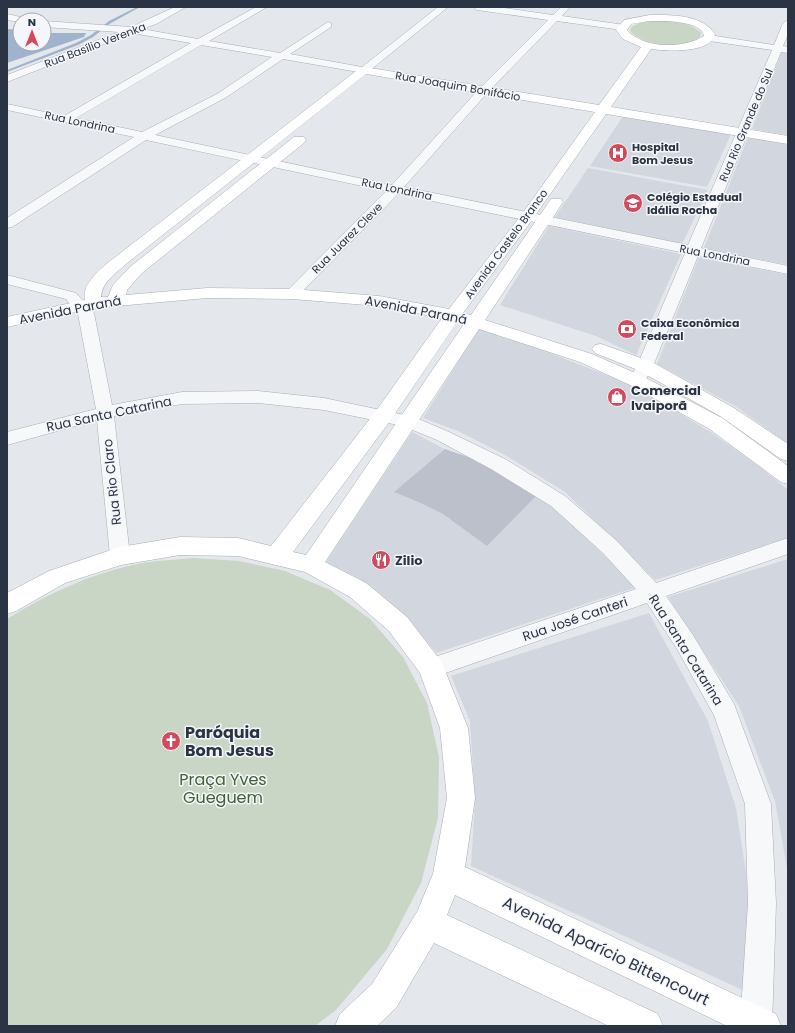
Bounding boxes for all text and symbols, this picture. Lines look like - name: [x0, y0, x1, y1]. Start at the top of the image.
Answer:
- north arrow: [12, 12, 52, 52]
- text: N: [28, 14, 36, 30]
- street label: Rua Basílio Verenka: [42, 18, 148, 72]
- street label: Rua Rio Grande do Sul: [715, 66, 777, 184]
- street label: Rua Joaquim Bonifácio: [394, 67, 522, 105]
- street label: Rua Londrina: [43, 107, 117, 137]
- place label: Hospital Bom Jesus: [632, 139, 693, 168]
- hospital icon: Hospital Bom Jesus: [607, 142, 629, 164]
- street label: Rua Londrina: [360, 174, 434, 204]
- street label: Avenida Castelo Branco: [461, 186, 551, 302]
- place label: Colégio Estadual Idália Rocha: [647, 189, 742, 218]
- school or university icon: Colégio Estadual Idália Rocha: [622, 192, 644, 214]
- street label: Rua Juarez Cleve: [308, 199, 386, 277]
- street label: Rua Londrina: [678, 240, 752, 270]
- street label: Avenida Paraná: [17, 291, 123, 329]
- street label: Avenida Paraná: [363, 291, 469, 329]
- place label: Caixa Econômica Federal: [641, 315, 739, 344]
- bank icon: Caixa Econômica Federal: [616, 318, 638, 340]
- place label: Comercial Ivaiporã: [631, 381, 701, 415]
- shop icon: Comercial Ivaiporã: [606, 386, 628, 408]
- street label: Rua Santa Catarina: [45, 391, 173, 437]
- street label: Rua Rio Claro: [98, 438, 126, 526]
- restaurant icon: Zilio: [370, 549, 392, 571]
- place label: Zilio: [395, 551, 423, 570]
- street label: Rua Santa Catarina: [644, 591, 728, 709]
- street label: Rua José Canteri: [520, 592, 630, 646]
- place label: Paróquia Bom Jesus: [185, 721, 274, 762]
- church icon: Paróquia Bom Jesus: [160, 730, 182, 752]
- park label: Praça Yves Gueguem: [179, 768, 267, 809]
- street label: Avenida Aparício Bittencourt: [499, 891, 714, 1011]

